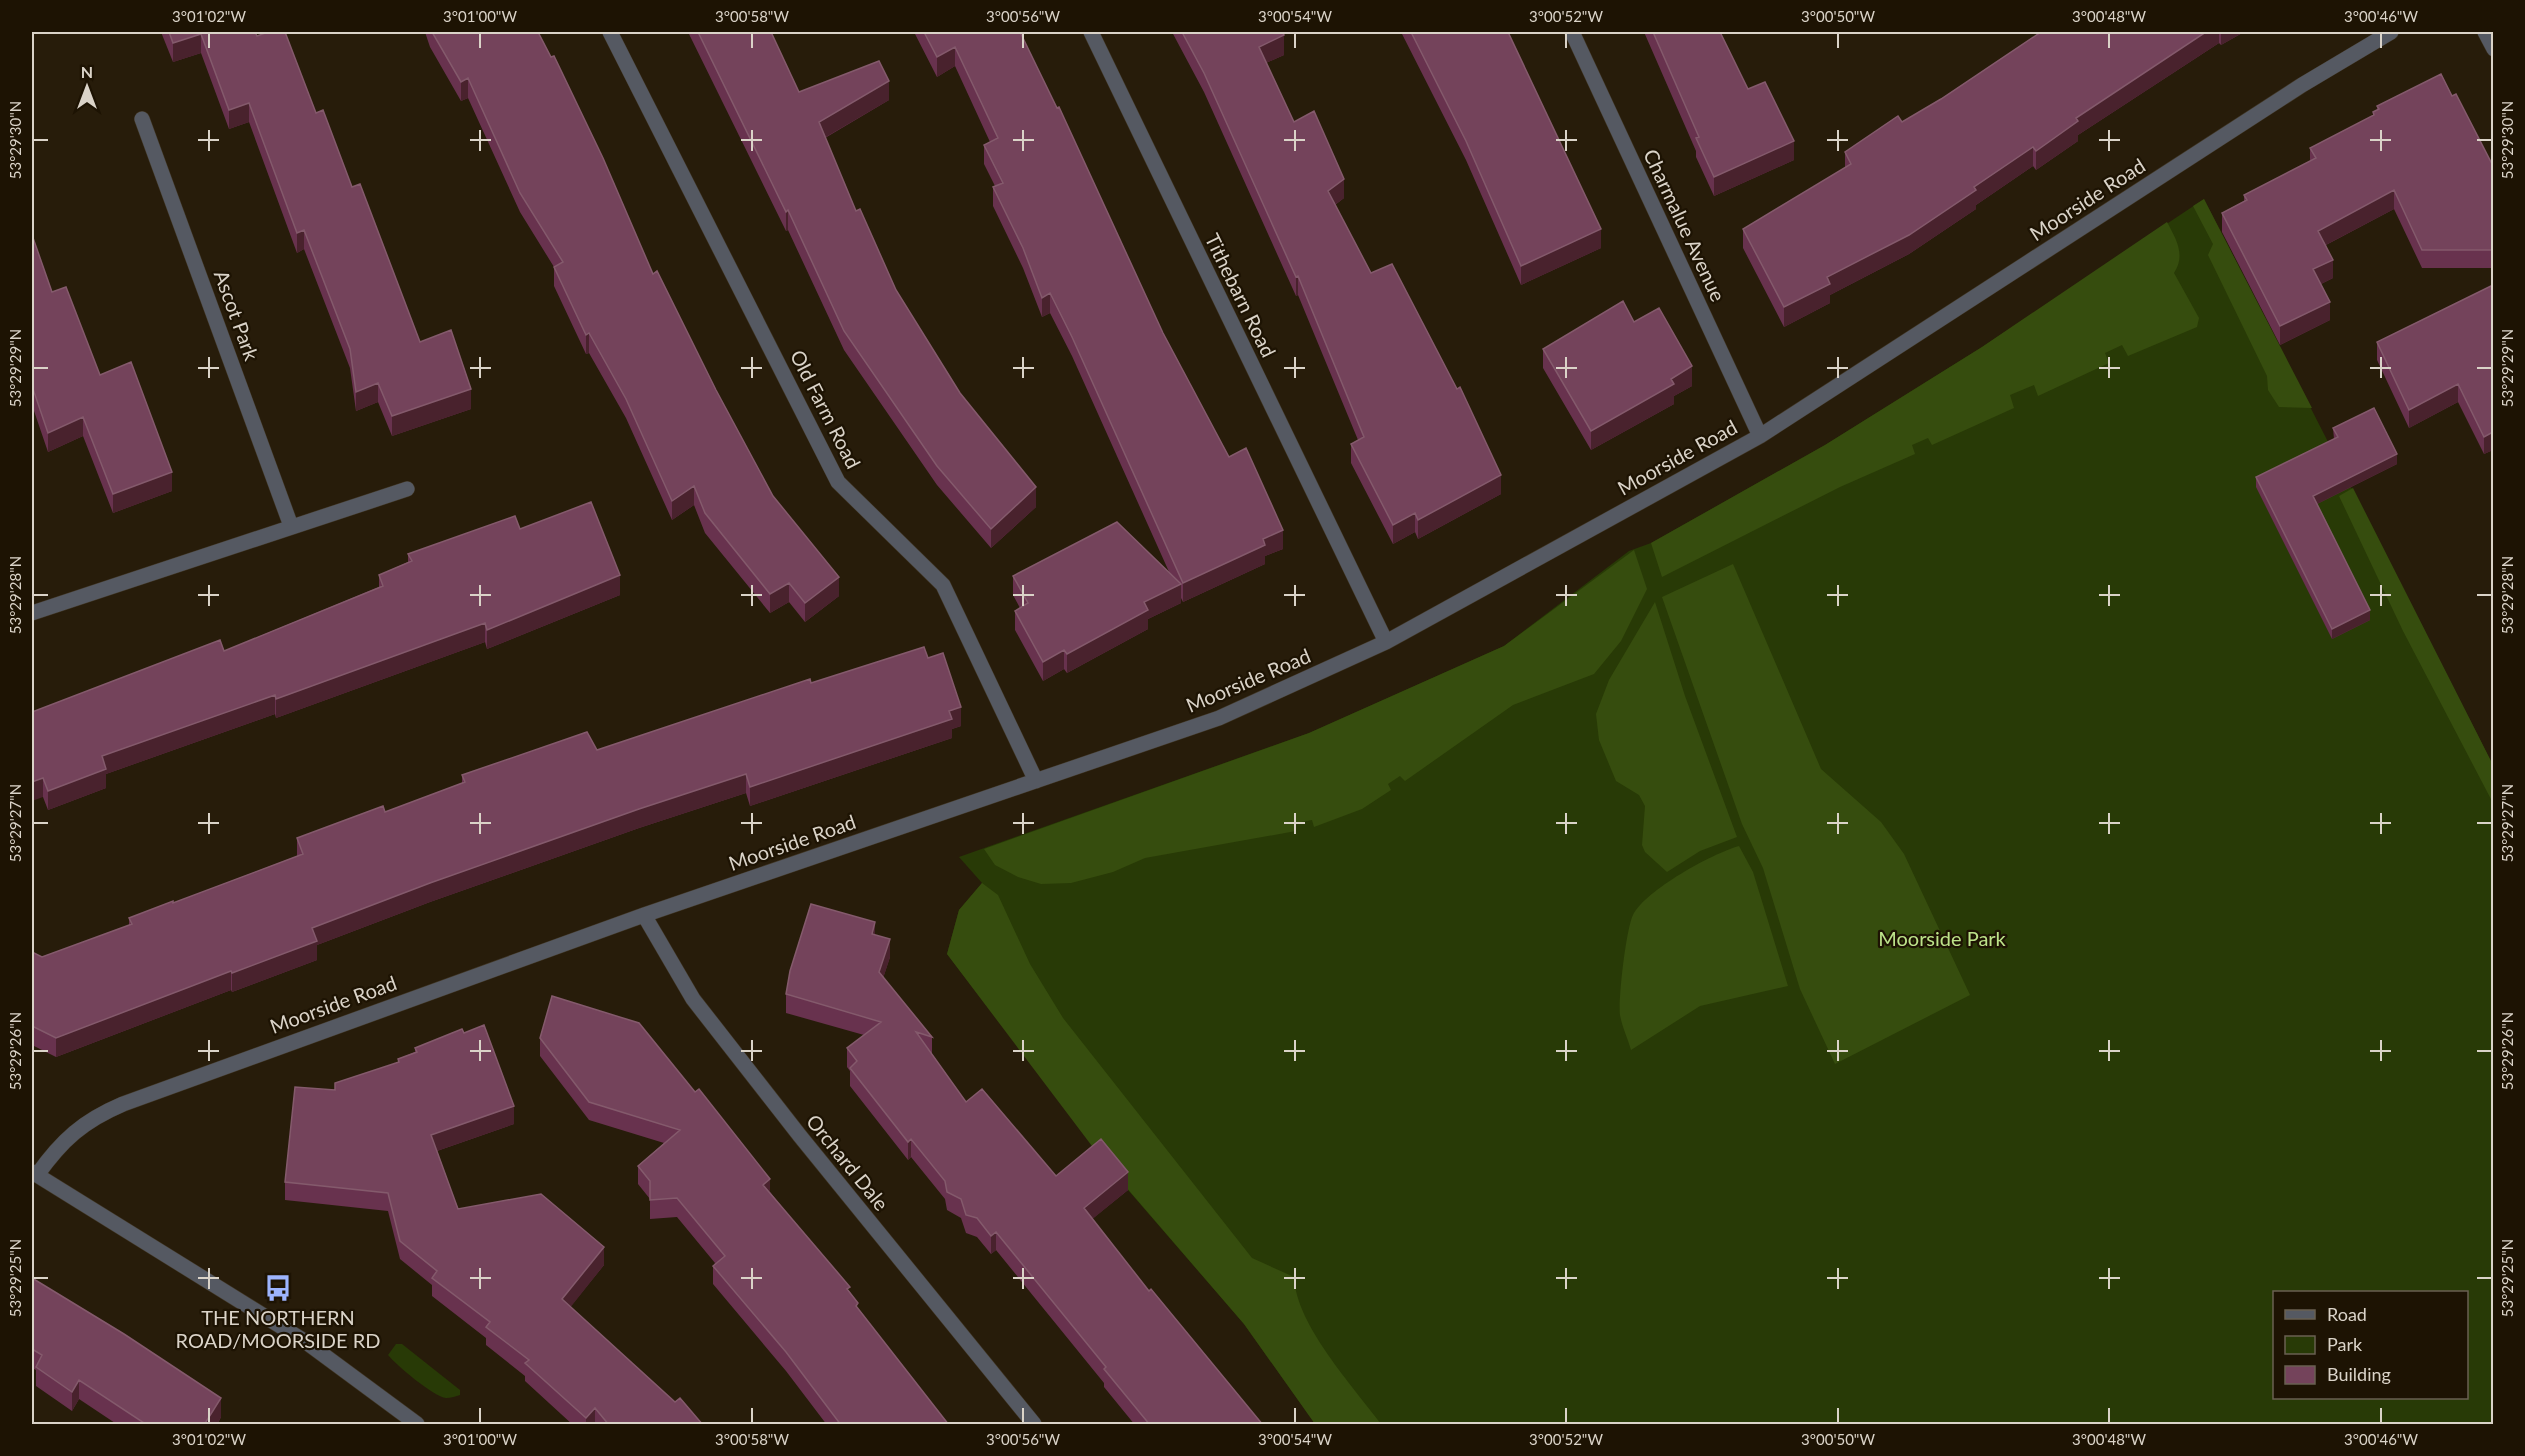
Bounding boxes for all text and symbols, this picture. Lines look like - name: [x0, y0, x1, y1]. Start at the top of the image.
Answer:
- text: 3°01'02"W: [172, 7, 246, 25]
- text: 3°01'00"W: [443, 7, 517, 25]
- text: 3°00'58"W: [715, 7, 789, 25]
- text: 3°00'56"W: [986, 7, 1060, 25]
- text: 3°00'54"W: [1258, 7, 1332, 25]
- text: 3°00'52"W: [1529, 7, 1603, 25]
- text: 3°00'50"W: [1801, 7, 1875, 25]
- text: 3°00'48"W: [2072, 7, 2146, 25]
- text: 3°00'46"W: [2344, 7, 2418, 25]
- north arrow: [57, 57, 117, 117]
- text: N: [81, 62, 93, 81]
- text: 53°29'30"N: [6, 101, 24, 179]
- text: 53°29'30"N: [2498, 101, 2516, 179]
- street label: Charmalue Avenue: [1639, 145, 1731, 305]
- street label: Moorside Road: [2025, 153, 2149, 245]
- street label: Tithebarn Road: [1201, 229, 1281, 361]
- street label: Ascot Park: [210, 267, 265, 364]
- text: 53°29'29"N: [6, 329, 24, 407]
- text: 53°29'29"N: [2498, 329, 2516, 407]
- street label: Old Farm Road: [786, 346, 866, 472]
- street label: Moorside Road: [1613, 414, 1741, 500]
- text: 53°29'28"N: [6, 556, 24, 634]
- text: 53°29'28"N: [2498, 556, 2516, 634]
- street label: Moorside Road: [1182, 643, 1314, 717]
- text: 53°29'27"N: [6, 784, 24, 862]
- text: 53°29'27"N: [2498, 784, 2516, 862]
- street label: Moorside Road: [725, 809, 859, 875]
- park label: Moorside Park: [1878, 926, 2007, 950]
- street label: Moorside Road: [266, 970, 400, 1038]
- text: 53°29'26"N: [6, 1012, 24, 1090]
- text: 53°29'26"N: [2498, 1012, 2516, 1090]
- street label: Orchard Dale: [802, 1109, 894, 1215]
- text: 53°29'25"N: [6, 1239, 24, 1317]
- text: 53°29'25"N: [2498, 1239, 2516, 1317]
- bus stop icon: THE NORTHERN ROAD/MOORSIDE RD: [263, 1273, 293, 1303]
- legend: [2273, 1291, 2468, 1399]
- text: Road: [2327, 1303, 2367, 1325]
- place label: THE NORTHERN ROAD/MOORSIDE RD: [176, 1305, 380, 1352]
- text: Park: [2327, 1333, 2363, 1355]
- text: Building: [2327, 1363, 2391, 1385]
- text: 3°01'02"W: [172, 1430, 246, 1448]
- text: 3°01'00"W: [443, 1430, 517, 1448]
- text: 3°00'58"W: [715, 1430, 789, 1448]
- text: 3°00'56"W: [986, 1430, 1060, 1448]
- text: 3°00'54"W: [1258, 1430, 1332, 1448]
- text: 3°00'52"W: [1529, 1430, 1603, 1448]
- text: 3°00'50"W: [1801, 1430, 1875, 1448]
- text: 3°00'48"W: [2072, 1430, 2146, 1448]
- text: 3°00'46"W: [2344, 1430, 2418, 1448]

